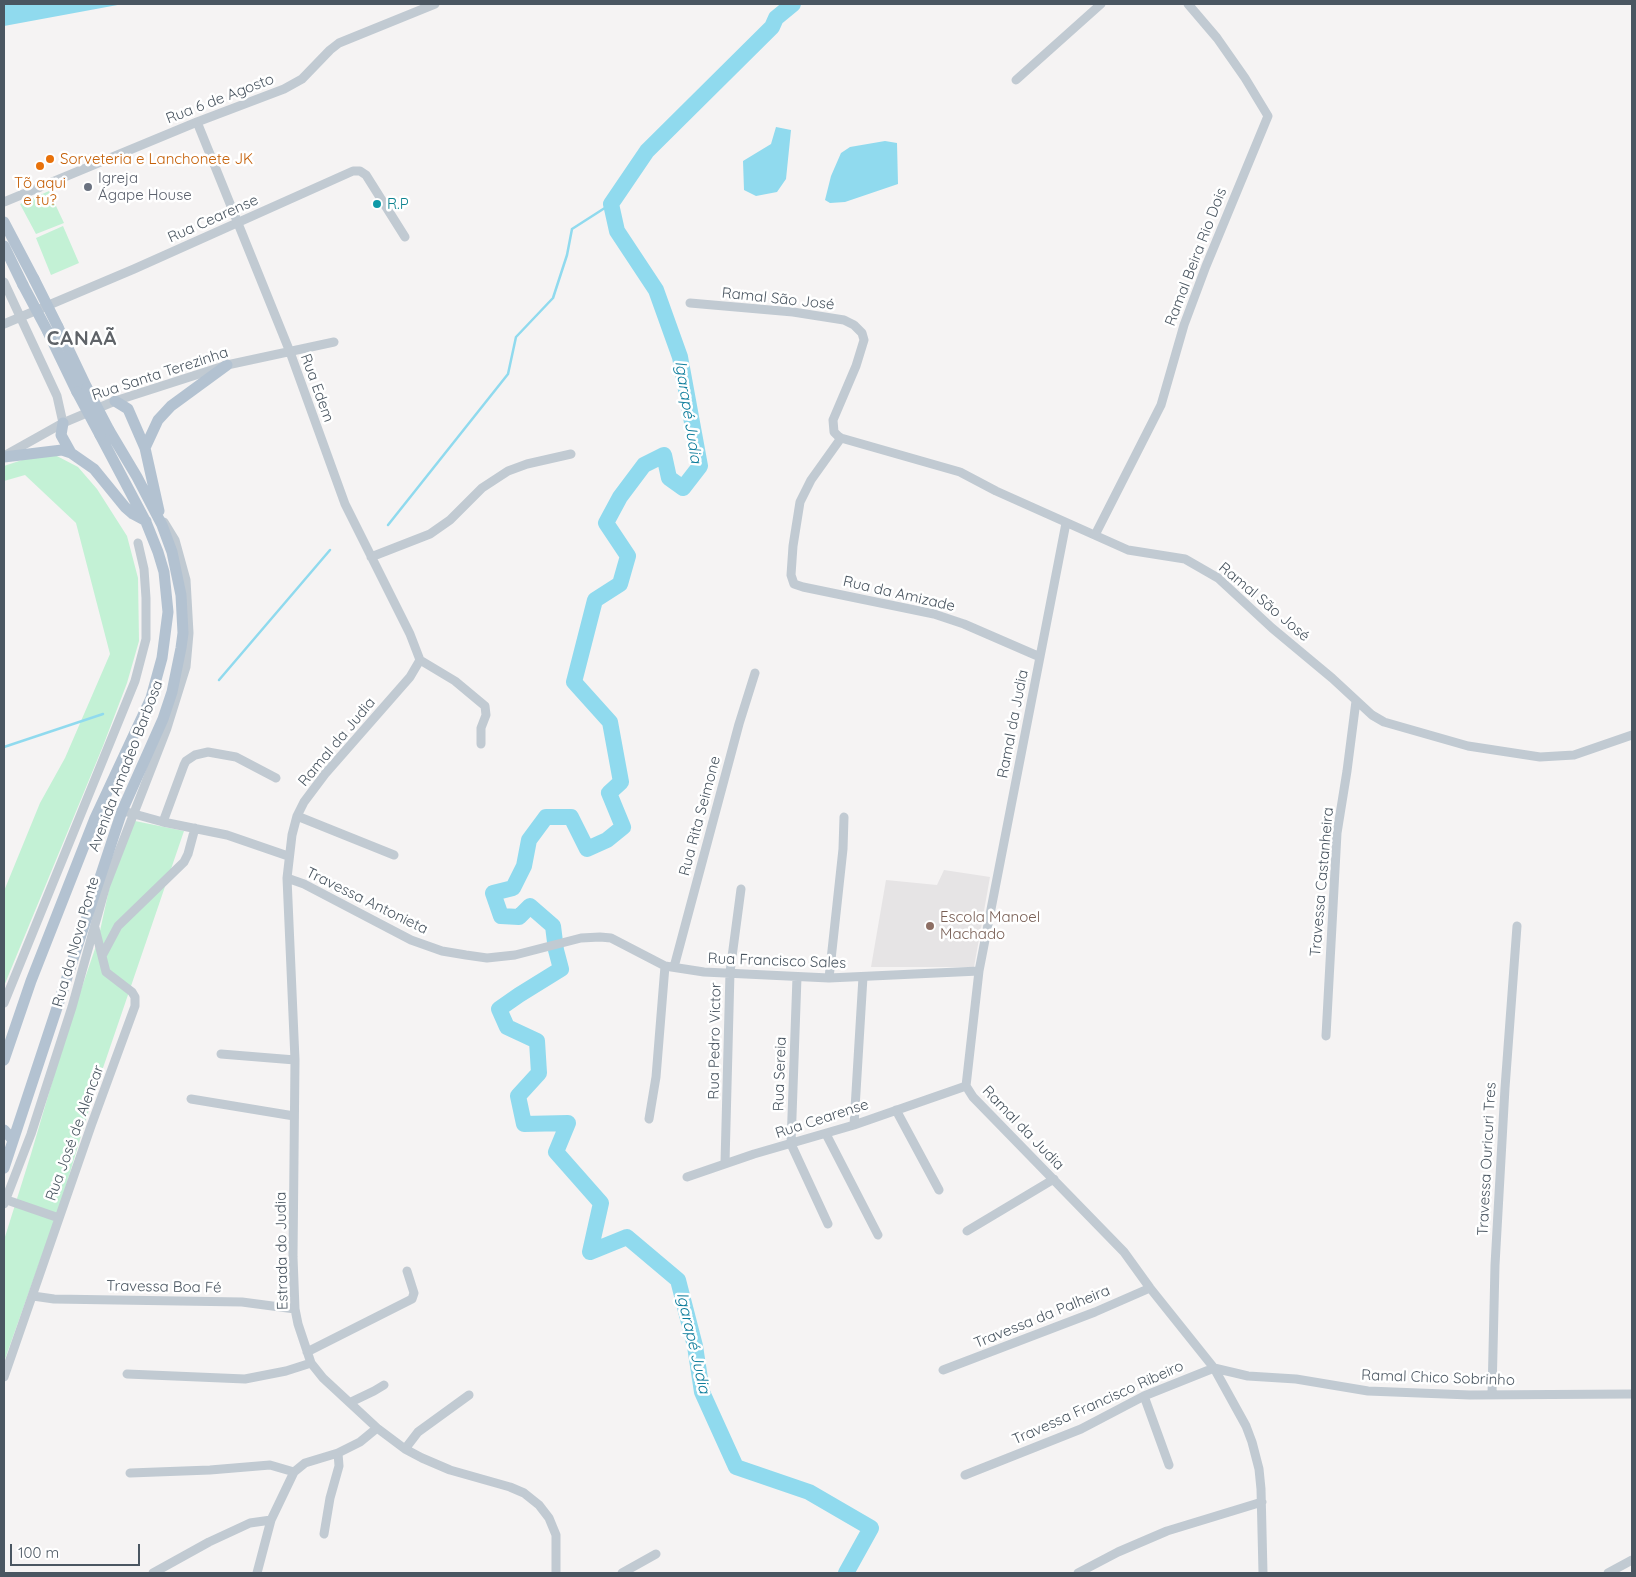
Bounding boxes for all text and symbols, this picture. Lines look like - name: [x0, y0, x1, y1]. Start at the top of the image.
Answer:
- street label: Rua 6 de Agosto: [163, 70, 277, 128]
- place label: Sorveteria e Lanchonete JK: [60, 150, 253, 168]
- marker: Sorveteria e Lanchonete JK: [44, 153, 56, 165]
- marker: Tõ aqui e tu?: [34, 160, 46, 172]
- place label: Igreja Ágape House: [98, 169, 192, 204]
- place label: Tõ aqui e tu?: [14, 174, 66, 209]
- marker: Igreja Ágape House: [82, 181, 94, 193]
- street label: Ramal Beira Rio Dois: [1161, 185, 1231, 329]
- street label: Rua Cearense: [165, 191, 261, 247]
- place label: R.P: [387, 195, 409, 213]
- marker: R.P: [371, 198, 383, 210]
- street label: Ramal São José: [721, 284, 835, 314]
- district label: CANAÃ: [46, 327, 118, 351]
- street label: Rua Santa Terezinha: [89, 343, 231, 405]
- street label: Rua Edem: [296, 351, 338, 425]
- water label: Igarapé Judia: [670, 359, 706, 465]
- street label: Ramal São José: [1215, 559, 1313, 645]
- street label: Rua da Amizade: [841, 572, 957, 616]
- street label: Ramal da Judia: [994, 668, 1032, 780]
- street label: Avenida Amadeo Barbosa: [85, 678, 167, 854]
- street label: Ramal da Judia: [295, 694, 379, 790]
- street label: Rua Rita Seimone: [675, 754, 725, 878]
- street label: Travessa Castanheira: [1306, 806, 1338, 958]
- street label: Travessa Antonieta: [303, 864, 431, 938]
- street label: Rua da Nova Ponte: [49, 875, 103, 1009]
- place label: Escola Manoel Machado: [940, 908, 1040, 943]
- marker: Escola Manoel Machado: [924, 920, 936, 932]
- street label: Rua Francisco Sales: [707, 950, 847, 972]
- street label: Rua Pedro Victor: [705, 982, 725, 1100]
- street label: Rua Sereia: [770, 1036, 790, 1112]
- street label: Rua José de Alencar: [42, 1063, 108, 1203]
- street label: Ramal da Judia: [978, 1082, 1068, 1174]
- street label: Travessa Ouricuri Tres: [1474, 1082, 1500, 1236]
- street label: Rua Cearense: [773, 1095, 871, 1143]
- street label: Estrada do Judia: [272, 1192, 292, 1310]
- street label: Travessa Boa Fé: [106, 1277, 222, 1297]
- street label: Travessa da Palheira: [971, 1282, 1113, 1352]
- water label: Igarapé Judia: [672, 1290, 714, 1396]
- street label: Travessa Francisco Ribeiro: [1010, 1357, 1186, 1449]
- street label: Ramal Chico Sobrinho: [1361, 1366, 1515, 1390]
- scale bar: [12, 1534, 142, 1566]
- text: 100 m: [18, 1543, 59, 1562]

